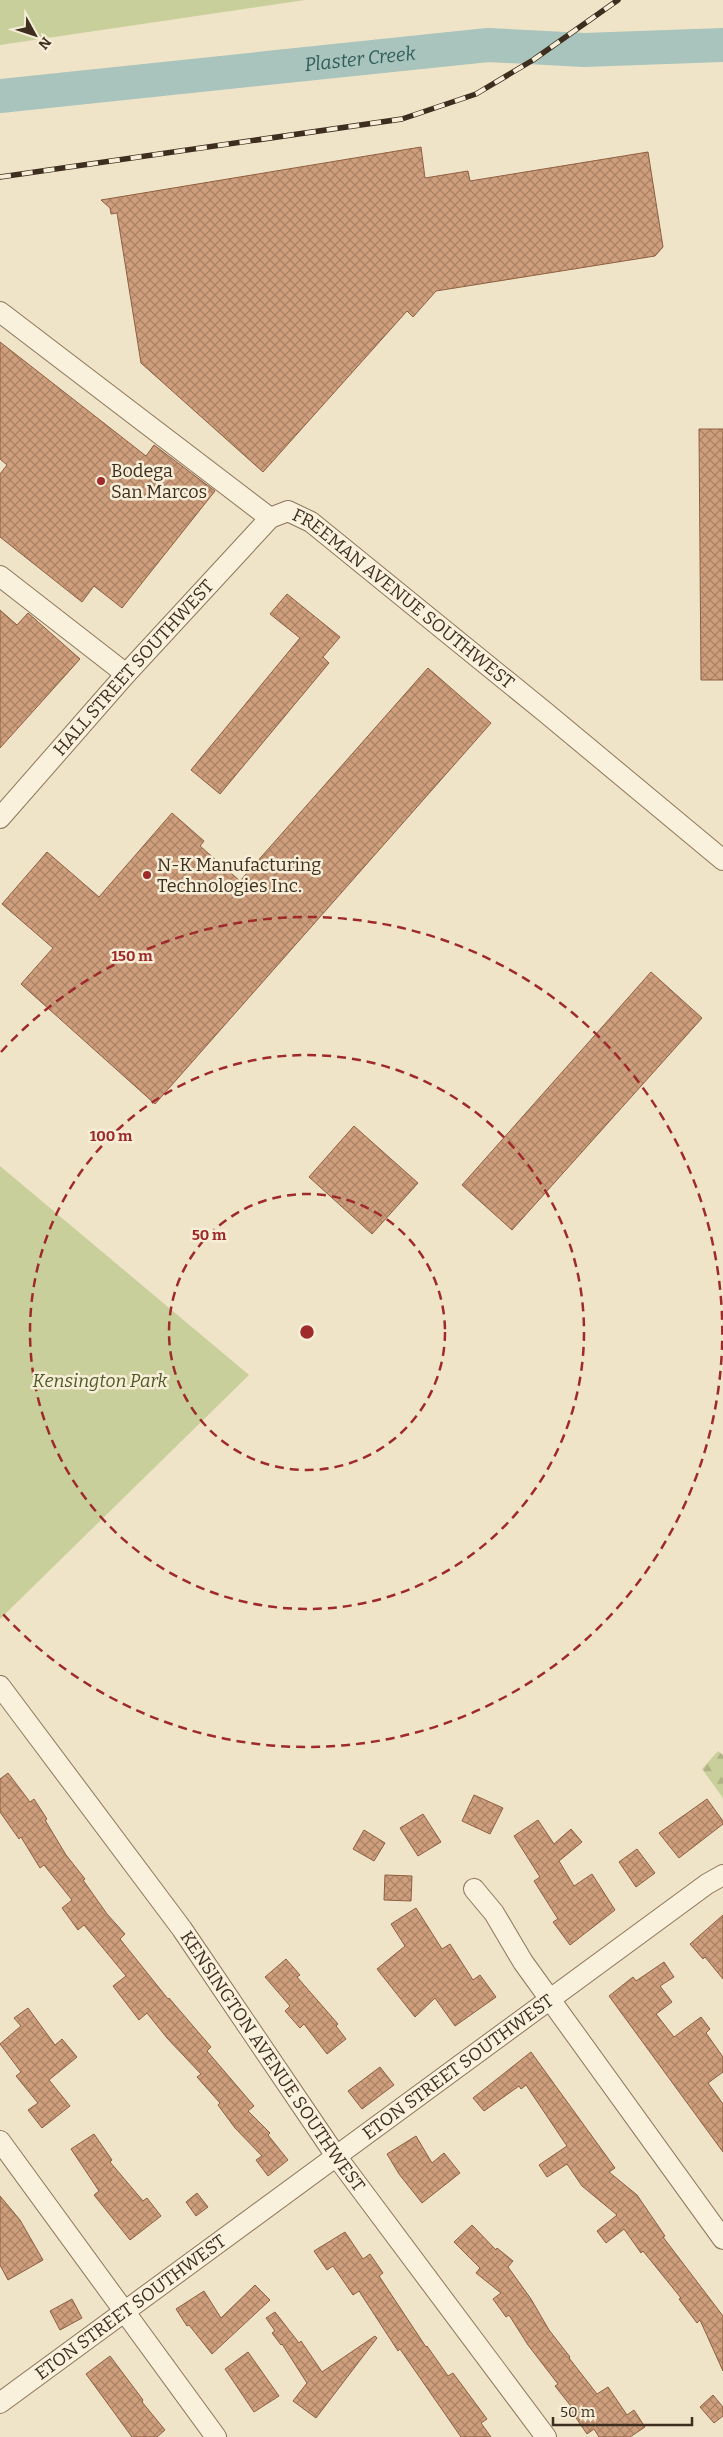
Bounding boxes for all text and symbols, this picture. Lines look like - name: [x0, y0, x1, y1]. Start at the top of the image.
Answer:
- north arrow: [10, 10, 60, 60]
- text: N: [34, 33, 55, 53]
- water label: Plaster Creek: [303, 41, 417, 76]
- place label: Bodega San Marcos: [111, 460, 207, 503]
- marker: Bodega San Marcos: [95, 475, 107, 487]
- street label: FREEMAN AVENUE SOUTHWEST: [289, 504, 519, 694]
- street label: HALL STREET SOUTHWEST: [49, 575, 219, 760]
- place label: N-K Manufacturing Technologies Inc.: [157, 854, 321, 897]
- marker: N-K Manufacturing Technologies Inc.: [141, 869, 153, 881]
- text: 150 m: [111, 947, 153, 965]
- text: 100 m: [90, 1127, 133, 1145]
- text: 50 m: [192, 1226, 227, 1244]
- centre of rings: [298, 1323, 316, 1341]
- park label: Kensington Park: [33, 1370, 168, 1392]
- street label: KENSINGTON AVENUE SOUTHWEST: [176, 1927, 370, 2196]
- street label: ETON STREET SOUTHWEST: [358, 1989, 558, 2144]
- street label: ETON STREET SOUTHWEST: [31, 2230, 231, 2384]
- scale bar: [553, 2394, 692, 2426]
- text: 50 m: [560, 2403, 596, 2421]

